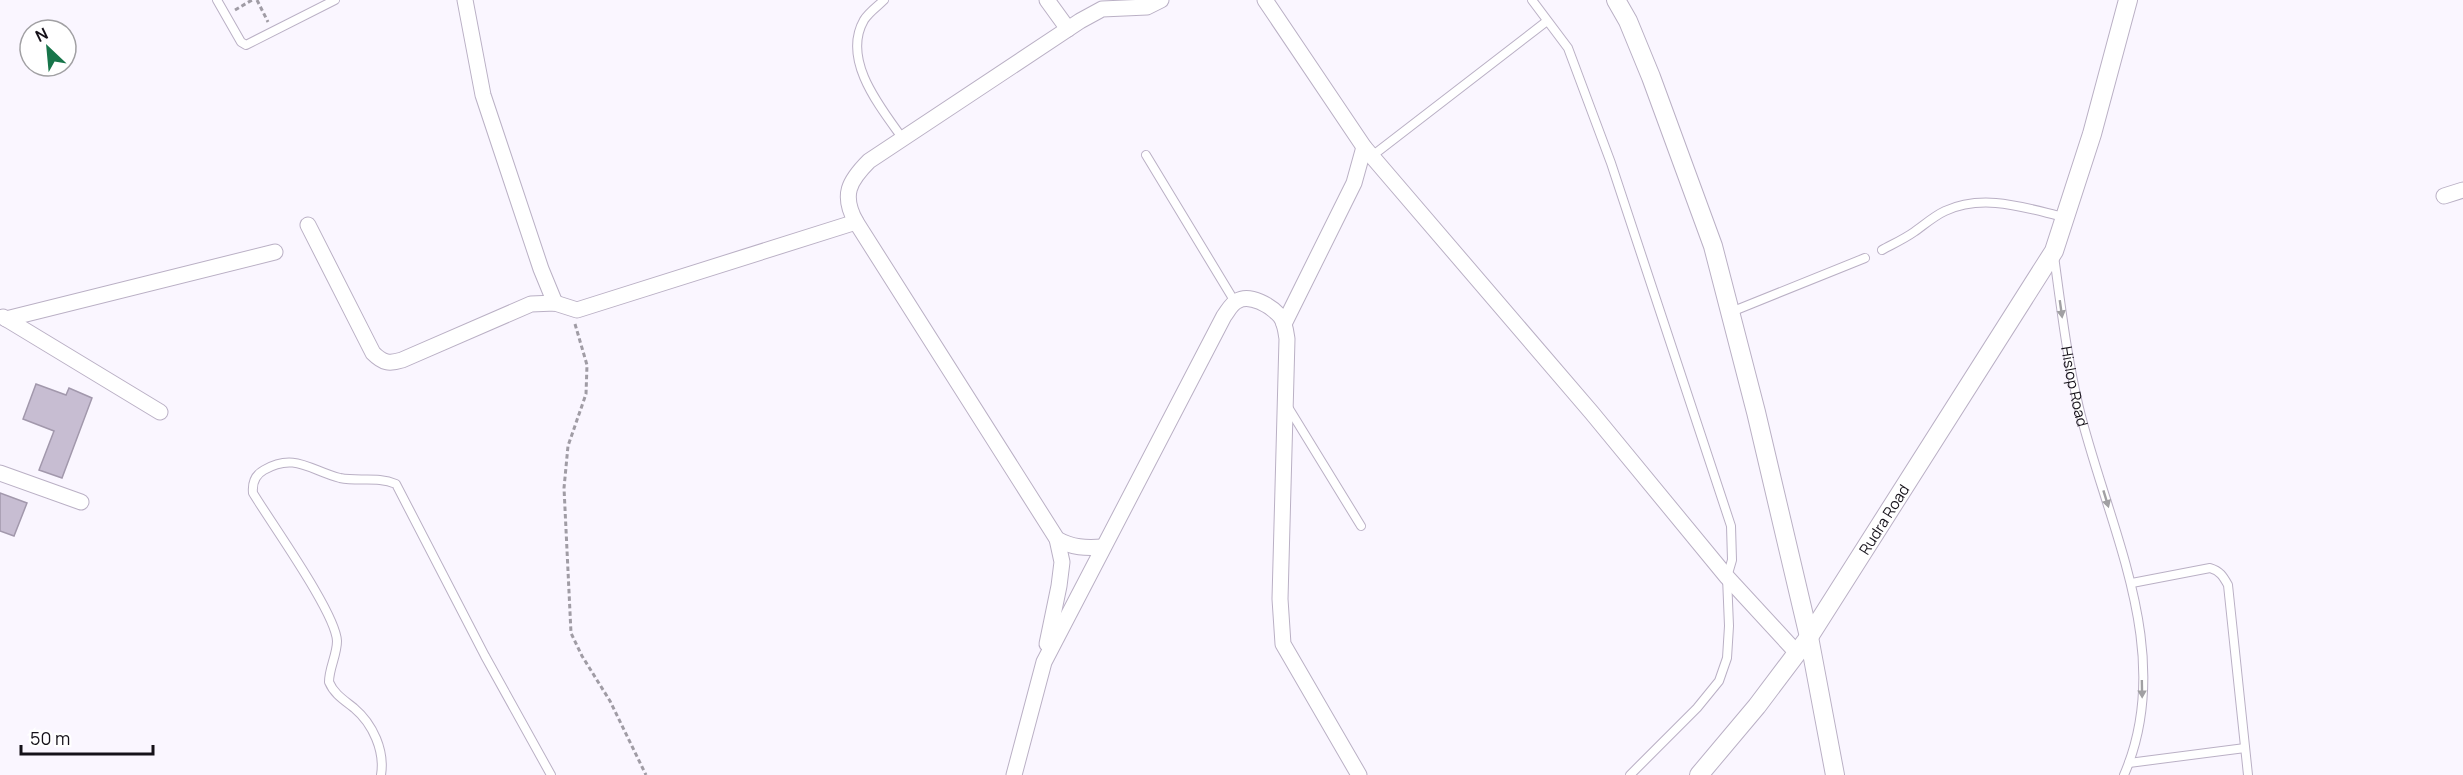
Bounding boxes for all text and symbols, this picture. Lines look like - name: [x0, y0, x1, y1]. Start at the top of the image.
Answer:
- north arrow: [18, 18, 78, 78]
- text: N: [31, 22, 51, 47]
- one-way arrow: [2057, 300, 2066, 319]
- street label: Hislop Road: [2056, 345, 2094, 429]
- street label: Rudra Road: [1854, 480, 1914, 558]
- one-way arrow: [2102, 490, 2111, 508]
- one-way arrow: [2137, 680, 2147, 699]
- scale bar: [21, 718, 153, 756]
- text: 50 m: [30, 726, 70, 750]

